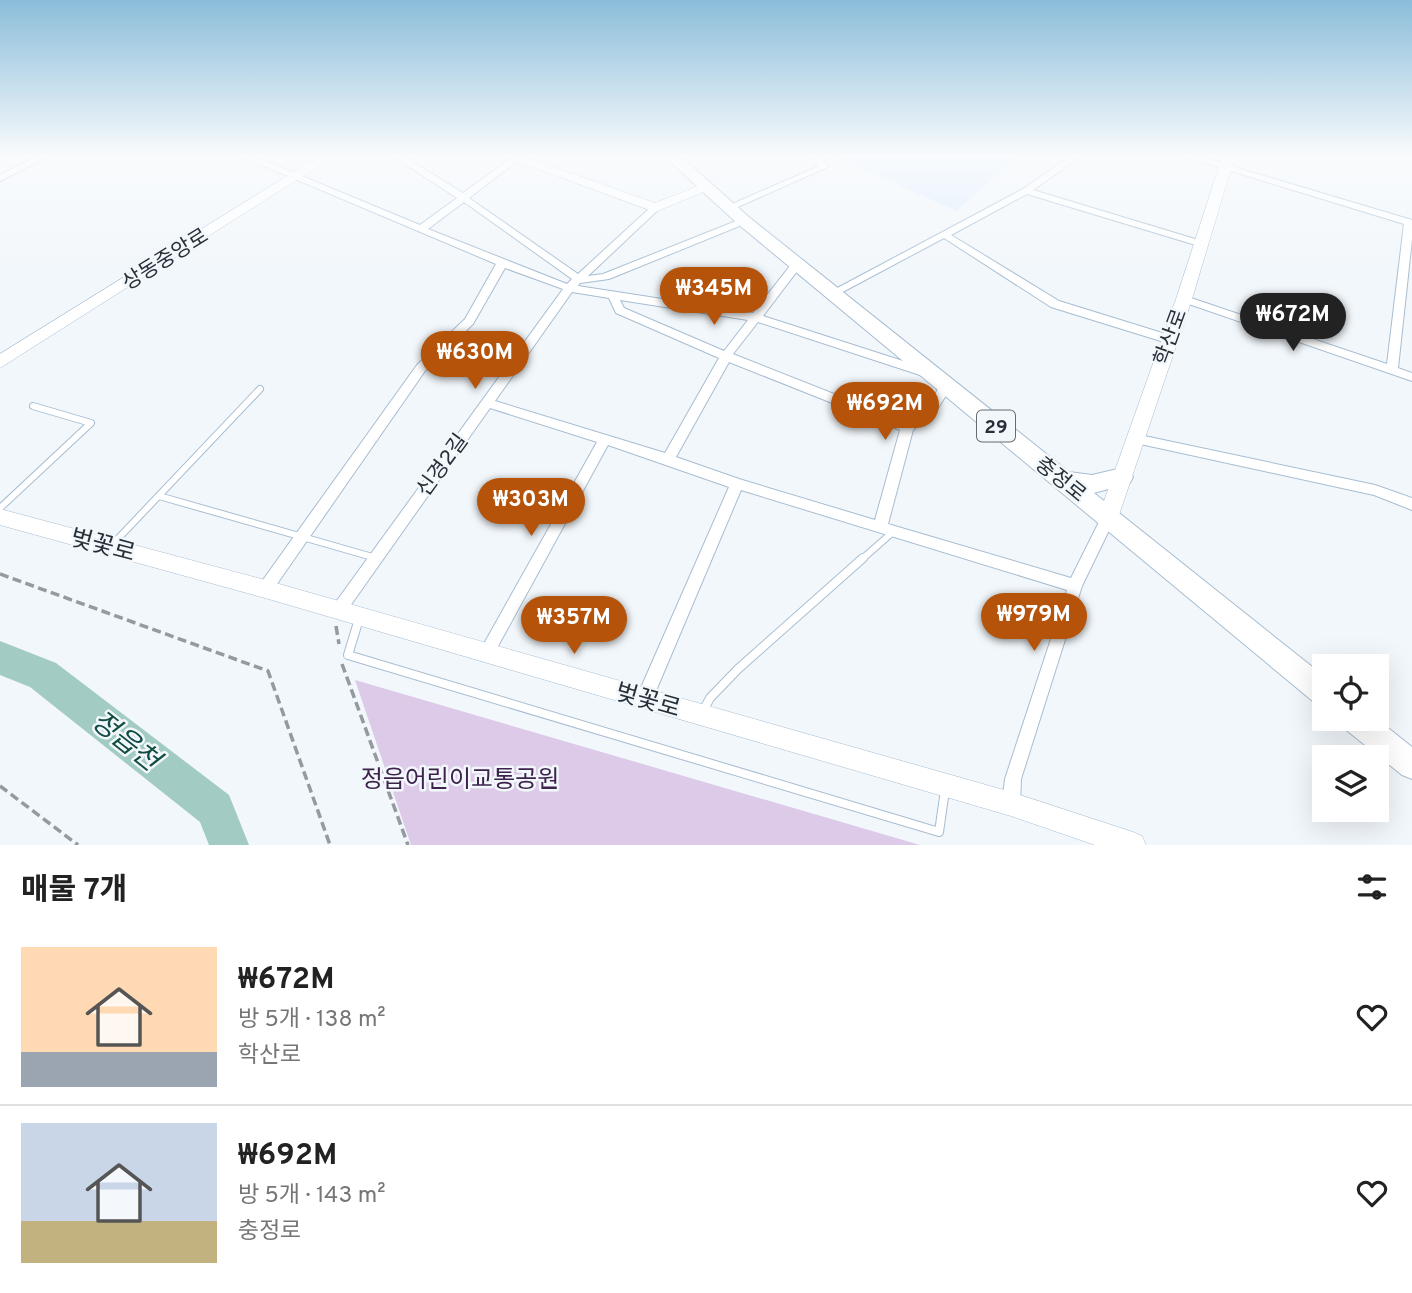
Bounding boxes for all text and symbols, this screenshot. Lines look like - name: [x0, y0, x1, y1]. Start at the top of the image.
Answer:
- street label: 상동중앙로: [118, 223, 214, 297]
- pin: ₩345M: [665, 268, 763, 327]
- text: ₩345M: [676, 275, 752, 304]
- pin: ₩672M: [1244, 294, 1342, 353]
- text: ₩672M: [1256, 301, 1330, 330]
- street label: 학산로: [1149, 306, 1194, 369]
- pin: ₩630M: [426, 332, 524, 391]
- text: ₩630M: [437, 339, 513, 368]
- pin: ₩692M: [836, 382, 934, 442]
- text: ₩692M: [847, 390, 923, 419]
- road number: 29: [977, 410, 1015, 442]
- street label: 신경2길: [411, 429, 475, 502]
- street label: 충정로: [1029, 451, 1091, 509]
- pin: ₩303M: [482, 478, 580, 538]
- text: ₩303M: [493, 486, 569, 515]
- street label: 벚꽃로: [67, 524, 138, 570]
- pin: ₩979M: [985, 594, 1083, 653]
- pin: ₩357M: [525, 596, 623, 656]
- text: ₩979M: [997, 601, 1071, 630]
- text: ₩357M: [537, 604, 611, 633]
- map controls: [1312, 654, 1389, 822]
- button: locate: [1312, 654, 1389, 731]
- street label: 벚꽃로: [611, 678, 683, 725]
- water label: 정읍천: [83, 704, 168, 782]
- button: layers: [1312, 745, 1389, 822]
- park label: 정읍어린이교통공원: [361, 766, 559, 796]
- icon: filters: [1353, 868, 1391, 906]
- text: 매물 7개: [21, 873, 127, 910]
- text: ₩672M: [238, 962, 334, 999]
- icon: home: [77, 975, 161, 1059]
- icon: heart: [1353, 998, 1391, 1036]
- text: 방 5개 · 138 m²: [238, 1006, 386, 1035]
- text: 학산로: [238, 1042, 301, 1071]
- text: ₩692M: [238, 1138, 337, 1175]
- icon: home: [77, 1151, 161, 1235]
- icon: heart: [1353, 1174, 1391, 1212]
- text: 방 5개 · 143 m²: [238, 1182, 385, 1211]
- text: 충정로: [238, 1218, 301, 1247]

